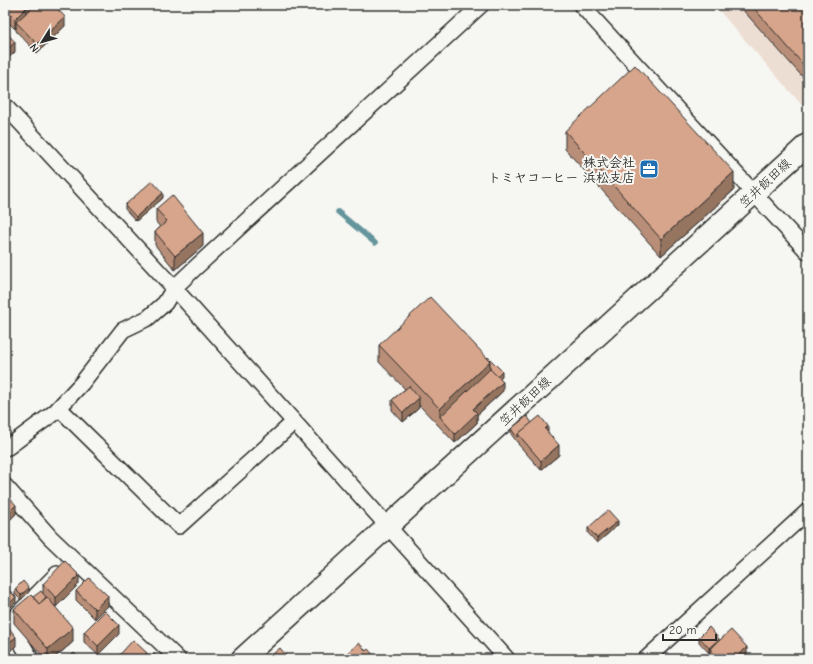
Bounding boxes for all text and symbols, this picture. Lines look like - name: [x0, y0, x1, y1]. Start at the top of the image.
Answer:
- north arrow: [22, 22, 62, 62]
- text: N: [27, 41, 42, 54]
- place label: 株式会社 トミヤコーヒー 浜松支店: [488, 155, 635, 185]
- street label: 笠井飯田線: [736, 155, 795, 211]
- office icon: 株式会社 トミヤコーヒー 浜松支店: [638, 158, 660, 180]
- street label: 笠井飯田線: [496, 373, 555, 429]
- scale bar: [663, 616, 716, 642]
- text: 20 m: [669, 623, 697, 637]

